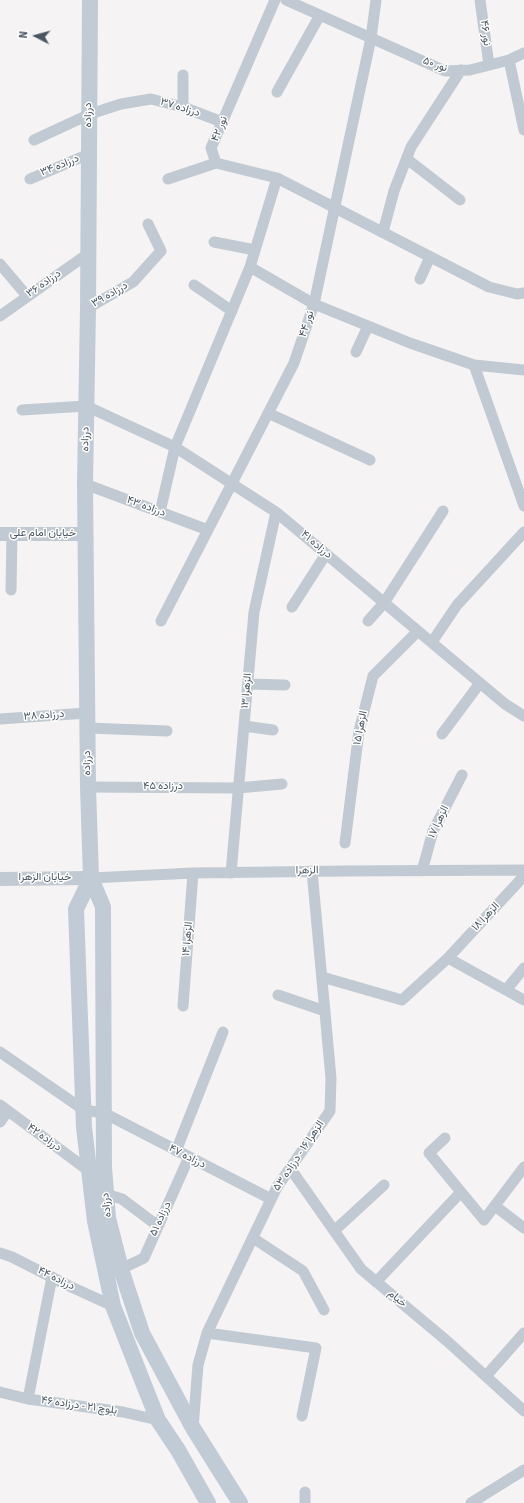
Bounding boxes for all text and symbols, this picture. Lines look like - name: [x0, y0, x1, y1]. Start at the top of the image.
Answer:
- north arrow: [16, 16, 56, 56]
- street label: نور ۴۶: [477, 19, 493, 47]
- text: N: [16, 30, 31, 39]
- street label: نور ۵۰: [421, 55, 449, 75]
- street label: درزاده ۳۷: [159, 96, 201, 120]
- street label: درزاده: [82, 103, 96, 127]
- street label: نور ۴۲: [209, 114, 231, 144]
- street label: درزاده ۳۴: [39, 152, 81, 180]
- street label: درزاده ۳۶: [24, 267, 64, 301]
- street label: درزاده ۳۹: [90, 279, 130, 311]
- street label: نور ۴۴: [297, 309, 317, 339]
- street label: درزاده: [79, 426, 93, 452]
- street label: درزاده ۴۳: [125, 494, 167, 520]
- street label: خیابان امام علی: [10, 527, 76, 541]
- street label: درزاده ۴۱: [298, 528, 334, 562]
- street label: الزهرا ۱۳: [239, 673, 255, 709]
- street label: درزاده ۳۸: [23, 708, 65, 724]
- street label: الزهرا ۱۵: [351, 710, 371, 746]
- street label: درزاده: [81, 751, 95, 775]
- street label: درزاده ۴۵: [143, 780, 183, 794]
- street label: الزهرا ۱۷: [426, 804, 452, 840]
- street label: الزهرا: [295, 864, 319, 878]
- street label: خیابان الزهرا: [19, 871, 71, 885]
- street label: الزهرا ۱۸: [469, 900, 503, 934]
- street label: الزهرا ۱۴: [180, 921, 196, 957]
- street label: الزهرا ۱۶ - درزاده ۵۳: [271, 1118, 327, 1194]
- street label: درزاده ۴۲: [24, 1121, 64, 1155]
- street label: درزاده ۴۷: [166, 1142, 208, 1172]
- street label: درزاده: [99, 1192, 115, 1218]
- street label: درزاده ۵۱: [147, 1200, 175, 1238]
- street label: درزاده ۴۴: [35, 1264, 77, 1294]
- street label: خیام: [385, 1287, 409, 1311]
- street label: بلوچ ۲۱ - درزاده ۴۶: [40, 1394, 118, 1418]

